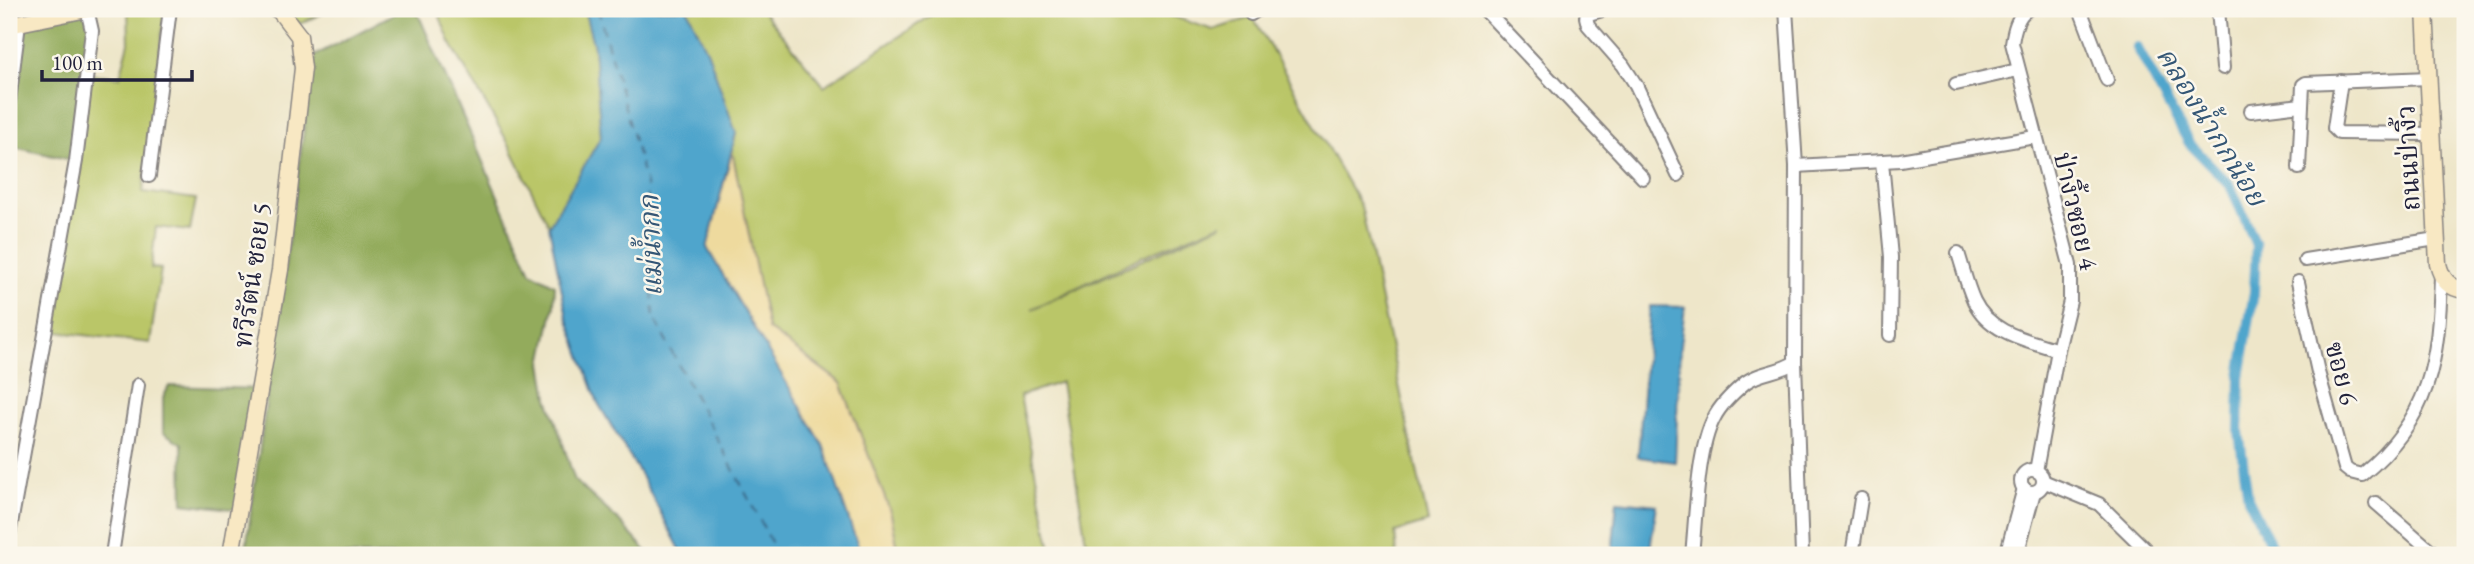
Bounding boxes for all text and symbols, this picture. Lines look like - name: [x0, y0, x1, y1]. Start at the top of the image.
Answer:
- scale bar: [42, 38, 192, 82]
- water label: คลองน้ำกกน้อย: [2149, 38, 2278, 214]
- text: 100 m: [52, 49, 103, 76]
- street label: ถนนป่างิ้ว: [2387, 104, 2428, 212]
- street label: ป่างิ้วซอย 4: [2046, 148, 2108, 274]
- water label: แม่น้ำกก: [628, 194, 670, 298]
- street label: ทวีรัตน์ ซอย 5: [225, 200, 279, 350]
- street label: ฃอย 6: [2317, 338, 2367, 408]

